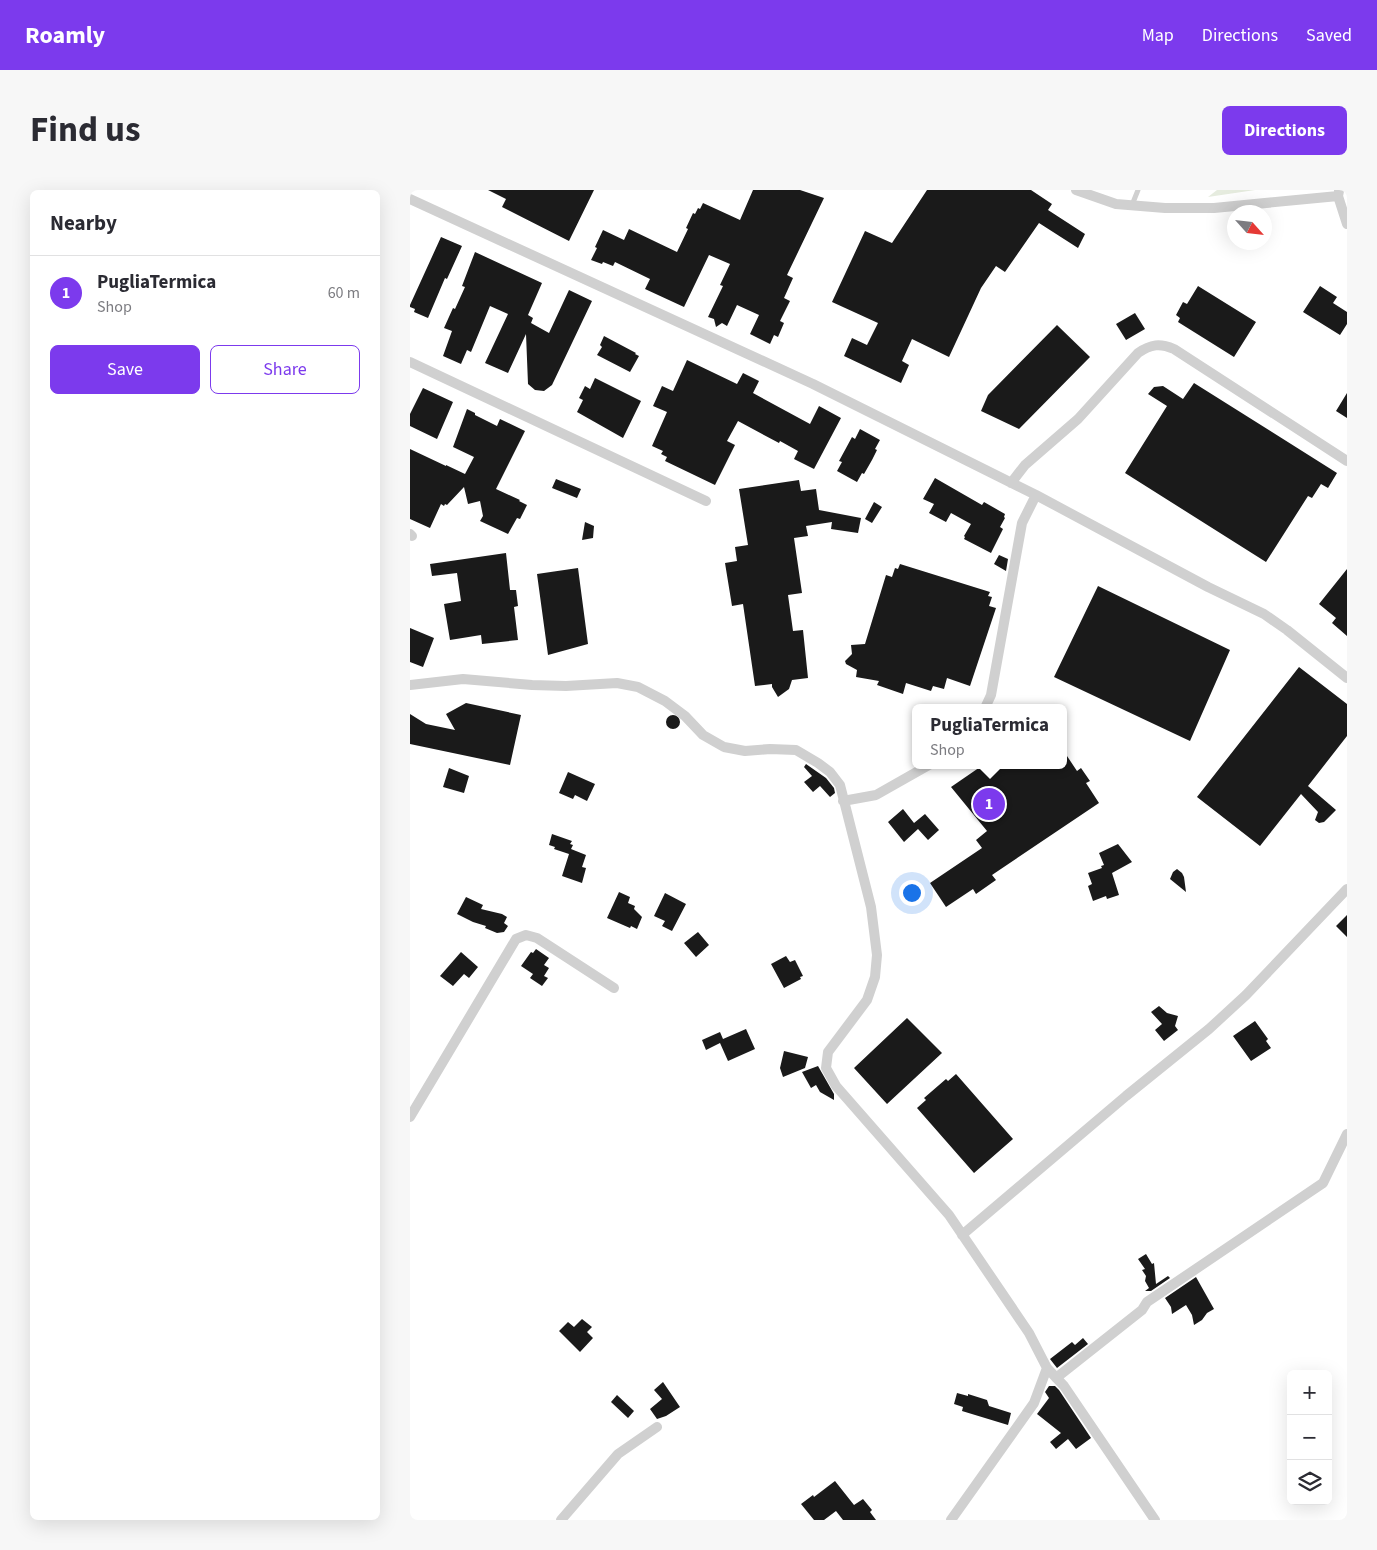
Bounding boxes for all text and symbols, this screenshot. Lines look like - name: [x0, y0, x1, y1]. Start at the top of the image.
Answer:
- text: Roamly: [25, 18, 105, 53]
- text: Map: [1142, 23, 1174, 48]
- text: Directions: [1202, 23, 1278, 48]
- text: Saved: [1306, 23, 1352, 48]
- text: Find us: [30, 105, 140, 155]
- button: Directions: [1222, 106, 1347, 155]
- north arrow: [1227, 205, 1272, 250]
- text: Nearby: [50, 208, 117, 238]
- text: PugliaTermica: [97, 269, 216, 296]
- text: 1: [62, 282, 70, 304]
- text: 60 m: [328, 282, 360, 304]
- text: Shop: [97, 296, 132, 318]
- button: Save: [50, 345, 200, 394]
- button: Share: [210, 345, 360, 394]
- popup: [912, 704, 1067, 769]
- text: PugliaTermica: [930, 712, 1049, 739]
- text: Shop: [930, 739, 965, 761]
- pin: 1: [973, 785, 1005, 823]
- your location: [899, 880, 925, 906]
- map controls: [1287, 1370, 1332, 1505]
- button: +: [1287, 1370, 1332, 1415]
- button: −: [1287, 1415, 1332, 1460]
- button: layers: [1287, 1460, 1332, 1505]

